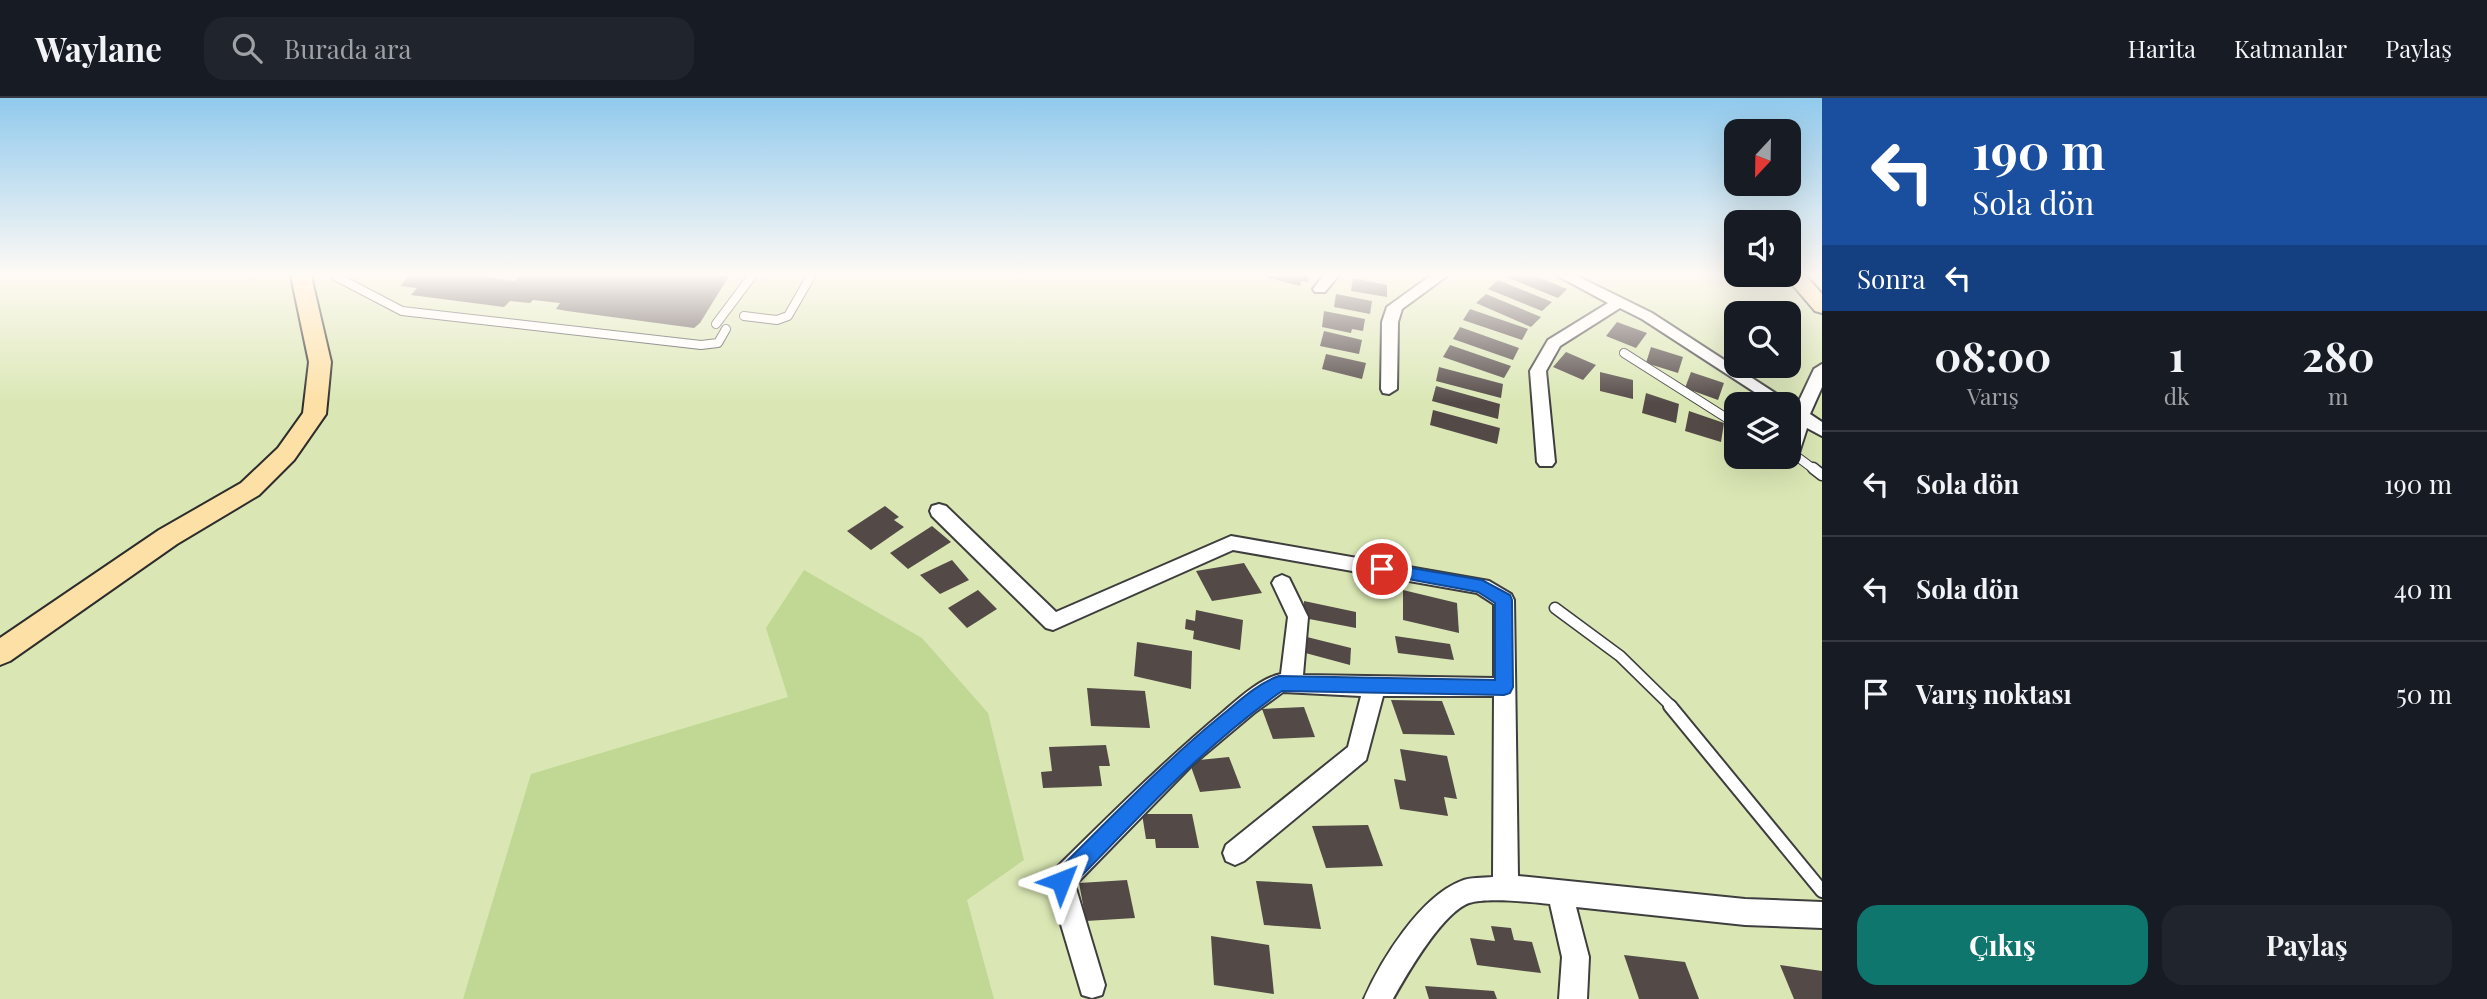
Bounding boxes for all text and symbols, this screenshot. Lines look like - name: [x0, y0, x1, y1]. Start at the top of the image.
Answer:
- search box: [204, 17, 694, 80]
- text: Waylane: [35, 26, 162, 70]
- icon: search: [228, 29, 266, 67]
- text: Burada ara: [284, 31, 411, 66]
- text: Harita: [2128, 32, 2196, 64]
- text: Katmanlar: [2234, 32, 2347, 64]
- text: Paylaş: [2385, 32, 2452, 64]
- text: 190 m: [1972, 117, 2105, 182]
- north arrow: [1724, 119, 1801, 196]
- map controls: [1724, 119, 1801, 469]
- icon: left: [1857, 126, 1948, 217]
- text: Sola dön: [1972, 180, 2094, 223]
- button: sound: [1724, 210, 1801, 287]
- icon: left: [1939, 259, 1977, 297]
- text: Sonra: [1857, 261, 1925, 296]
- button: search: [1724, 301, 1801, 378]
- text: 08:00: [1934, 327, 2051, 383]
- text: 1: [2169, 327, 2185, 383]
- text: 280: [2302, 327, 2375, 383]
- text: Varış: [1967, 380, 2019, 411]
- text: dk: [2164, 380, 2190, 411]
- text: m: [2328, 380, 2349, 411]
- button: layers: [1724, 392, 1801, 469]
- icon: left: [1857, 465, 1895, 503]
- text: Sola dön: [1916, 466, 2019, 501]
- text: 190 m: [2384, 466, 2452, 501]
- pin: [1352, 539, 1412, 599]
- icon: arrive: [1363, 550, 1401, 588]
- icon: left: [1857, 570, 1895, 608]
- text: Sola dön: [1916, 571, 2019, 606]
- text: 40 m: [2394, 571, 2452, 606]
- icon: arrive: [1857, 675, 1895, 713]
- text: Varış noktası: [1916, 676, 2072, 711]
- text: 50 m: [2396, 676, 2452, 711]
- position arrow: [1024, 844, 1098, 918]
- button: Çıkış: [1857, 905, 2148, 985]
- button: Paylaş: [2162, 905, 2452, 985]

